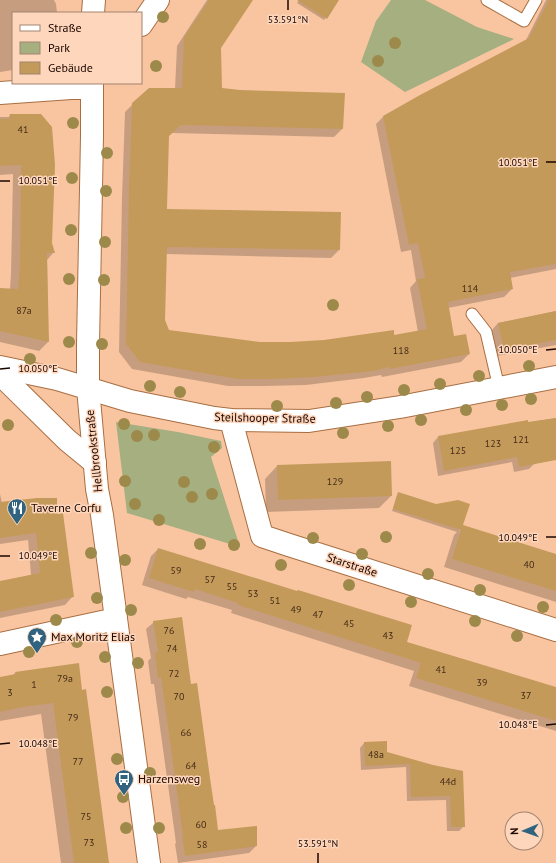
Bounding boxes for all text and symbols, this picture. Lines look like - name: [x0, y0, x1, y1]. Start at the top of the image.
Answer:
- legend: [12, 12, 142, 84]
- text: 53.591°N: [268, 13, 308, 26]
- text: Straße: [48, 20, 82, 35]
- text: Park: [48, 40, 70, 55]
- text: Gebäude: [48, 60, 93, 75]
- house number: 41: [18, 123, 28, 136]
- text: 10.051°E: [499, 156, 538, 169]
- text: 10.051°E: [19, 174, 58, 187]
- house number: 114: [462, 282, 479, 295]
- house number: 87a: [16, 304, 32, 317]
- text: 10.050°E: [499, 343, 538, 356]
- house number: 118: [393, 344, 409, 357]
- text: 10.050°E: [19, 362, 58, 375]
- street label: Hellbrookstraße: [82, 409, 105, 493]
- street label: Steilshooper Straße: [214, 409, 316, 426]
- house number: 121: [513, 433, 529, 446]
- house number: 123: [485, 437, 501, 450]
- house number: 125: [450, 444, 466, 457]
- house number: 129: [327, 475, 343, 488]
- restaurant icon: Taverne Corfu: [6, 497, 28, 525]
- place label: Taverne Corfu: [31, 500, 101, 515]
- text: 10.049°E: [499, 531, 538, 544]
- text: 10.049°E: [19, 549, 58, 562]
- street label: Starstraße: [325, 549, 380, 580]
- house number: 40: [524, 558, 535, 571]
- house number: 59: [171, 564, 181, 577]
- house number: 57: [205, 573, 215, 586]
- house number: 55: [227, 580, 237, 593]
- house number: 53: [248, 587, 258, 600]
- house number: 51: [270, 594, 280, 607]
- house number: 49: [291, 603, 301, 616]
- house number: 47: [313, 608, 323, 621]
- house number: 45: [344, 617, 354, 630]
- house number: 76: [164, 624, 174, 637]
- place icon: Max Moritz Elias: [26, 626, 48, 654]
- place label: Max Moritz Elias: [51, 629, 135, 644]
- house number: 43: [383, 629, 393, 642]
- house number: 74: [167, 642, 178, 655]
- house number: 41: [436, 663, 446, 676]
- house number: 72: [169, 667, 179, 680]
- house number: 79a: [57, 672, 73, 685]
- house number: 39: [477, 676, 487, 689]
- house number: 1: [31, 678, 37, 691]
- house number: 3: [7, 686, 13, 699]
- house number: 37: [521, 689, 531, 702]
- house number: 70: [174, 690, 185, 703]
- house number: 79: [68, 711, 78, 724]
- text: 10.048°E: [499, 718, 538, 731]
- house number: 66: [181, 726, 191, 739]
- text: 10.048°E: [19, 737, 58, 750]
- house number: 48a: [368, 748, 384, 761]
- house number: 77: [73, 755, 83, 768]
- house number: 64: [186, 759, 197, 772]
- bus stop icon: Harzensweg: [113, 768, 135, 796]
- place label: Harzensweg: [138, 771, 200, 786]
- house number: 44d: [440, 775, 456, 788]
- house number: 75: [81, 810, 91, 823]
- north arrow: [504, 811, 544, 851]
- house number: 60: [196, 818, 207, 831]
- text: N: [507, 827, 521, 835]
- house number: 73: [84, 836, 94, 849]
- text: 53.591°N: [298, 837, 338, 850]
- house number: 58: [197, 838, 207, 851]

